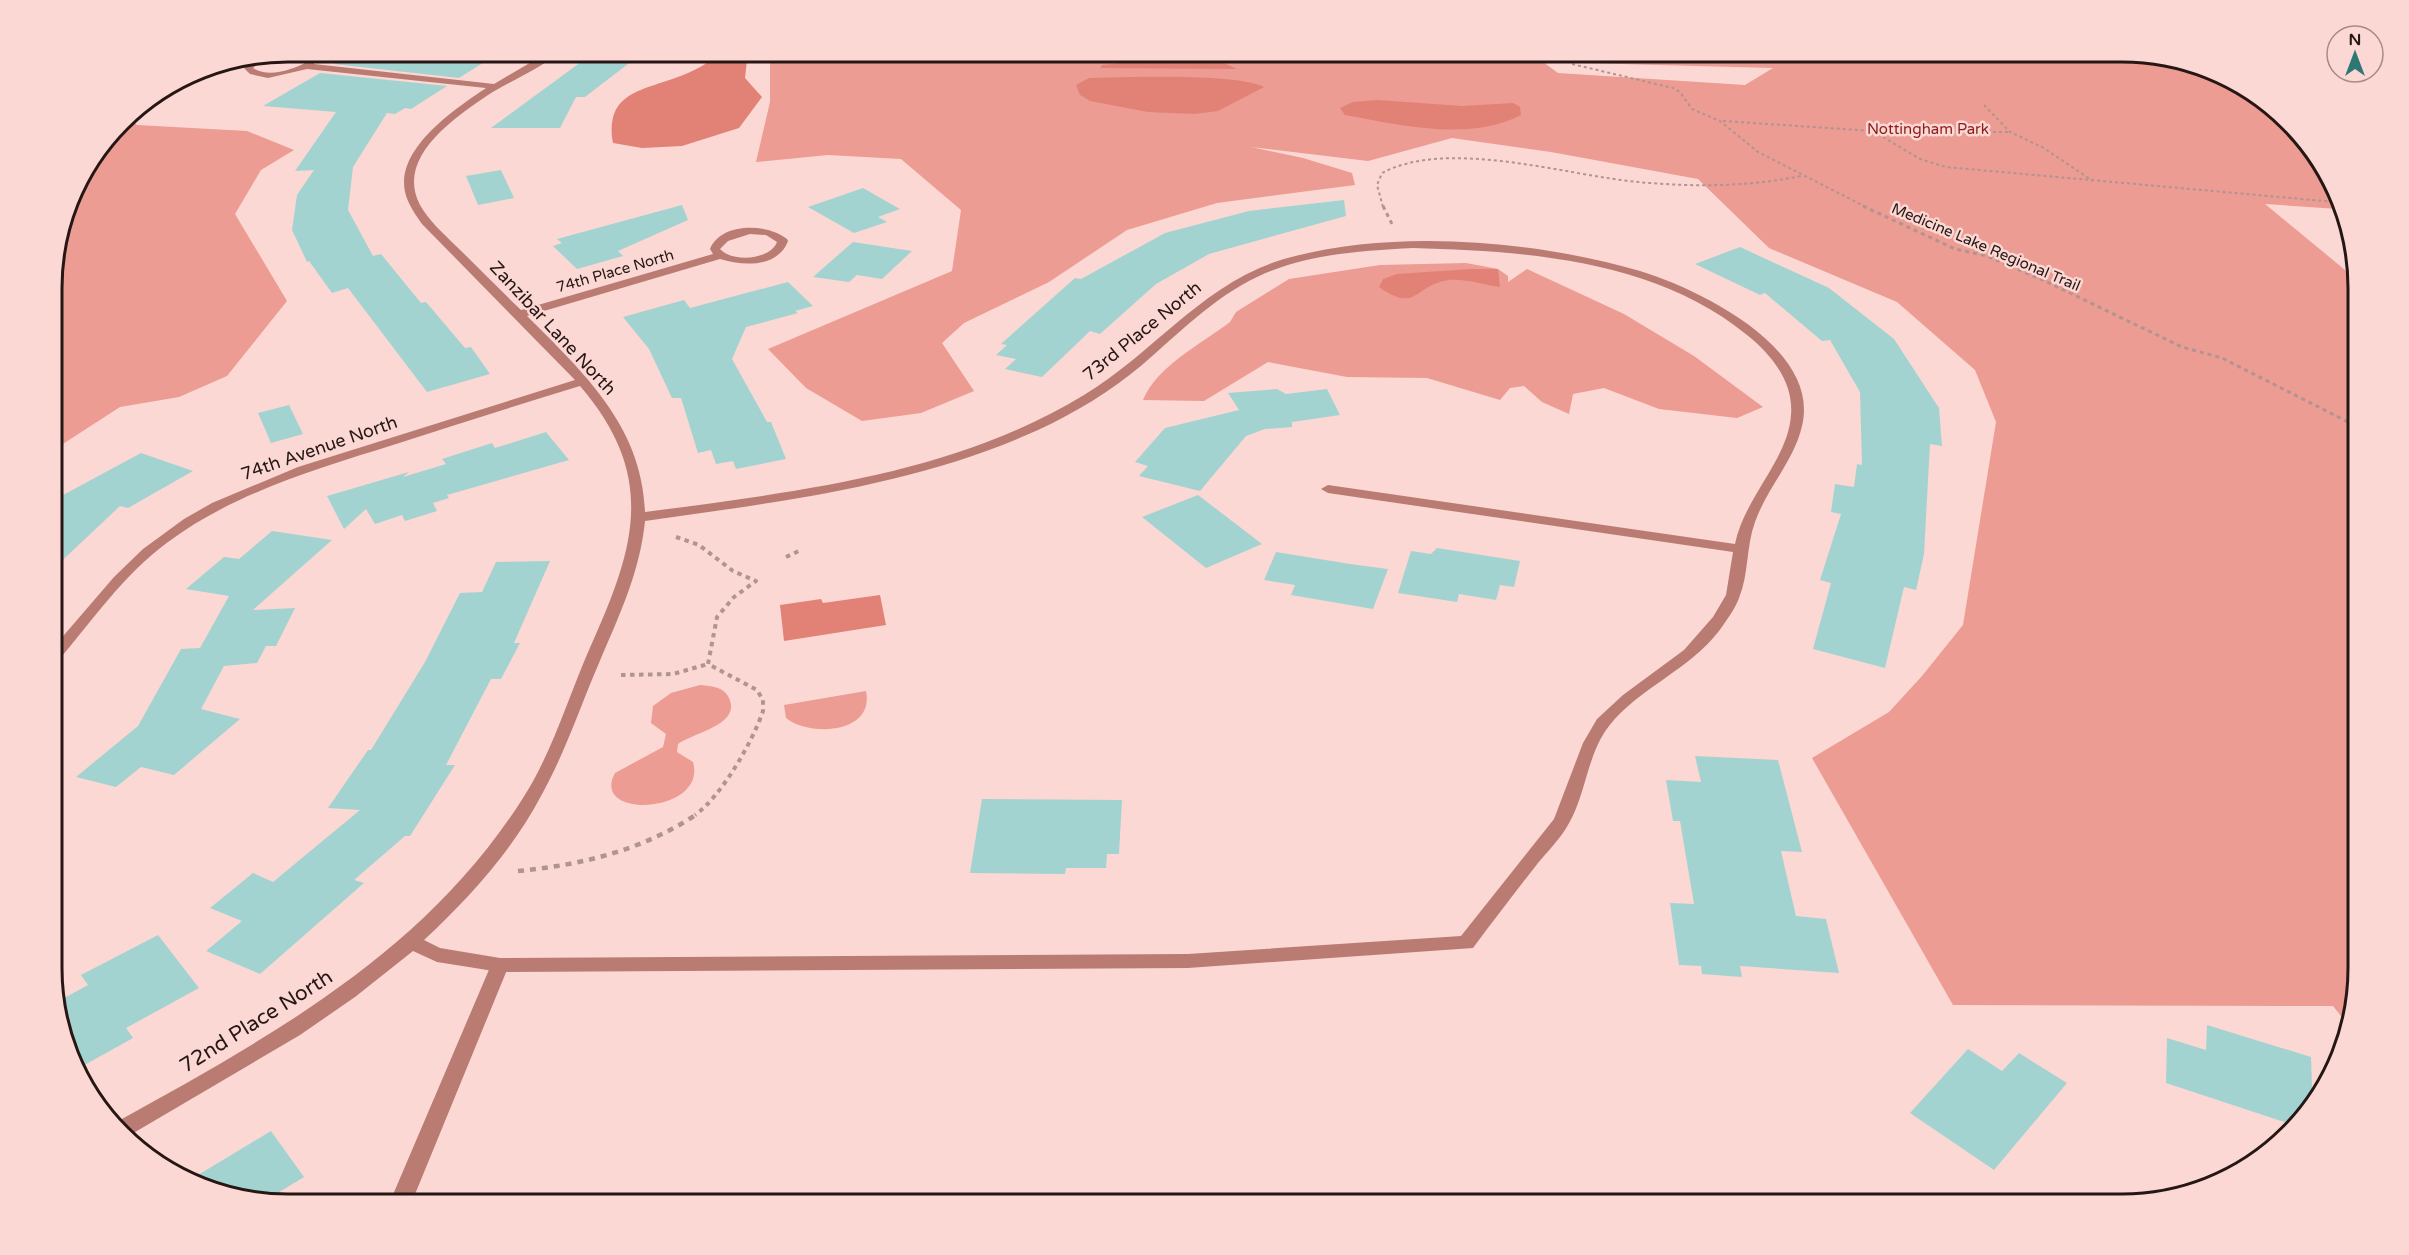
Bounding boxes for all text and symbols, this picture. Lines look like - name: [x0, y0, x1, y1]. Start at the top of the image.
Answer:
- north arrow: [2325, 24, 2385, 84]
- text: N: [2349, 30, 2361, 50]
- park label: Nottingham Park: [1867, 120, 1989, 138]
- street label: Medicine Lake Regional Trail: [1889, 199, 2083, 295]
- street label: 74th Place North: [554, 246, 676, 296]
- street label: Zanzibar Lane North: [485, 256, 621, 400]
- street label: 73rd Place North: [1078, 276, 1206, 386]
- street label: 74th Avenue North: [238, 411, 400, 485]
- street label: 72nd Place North: [175, 964, 337, 1079]

